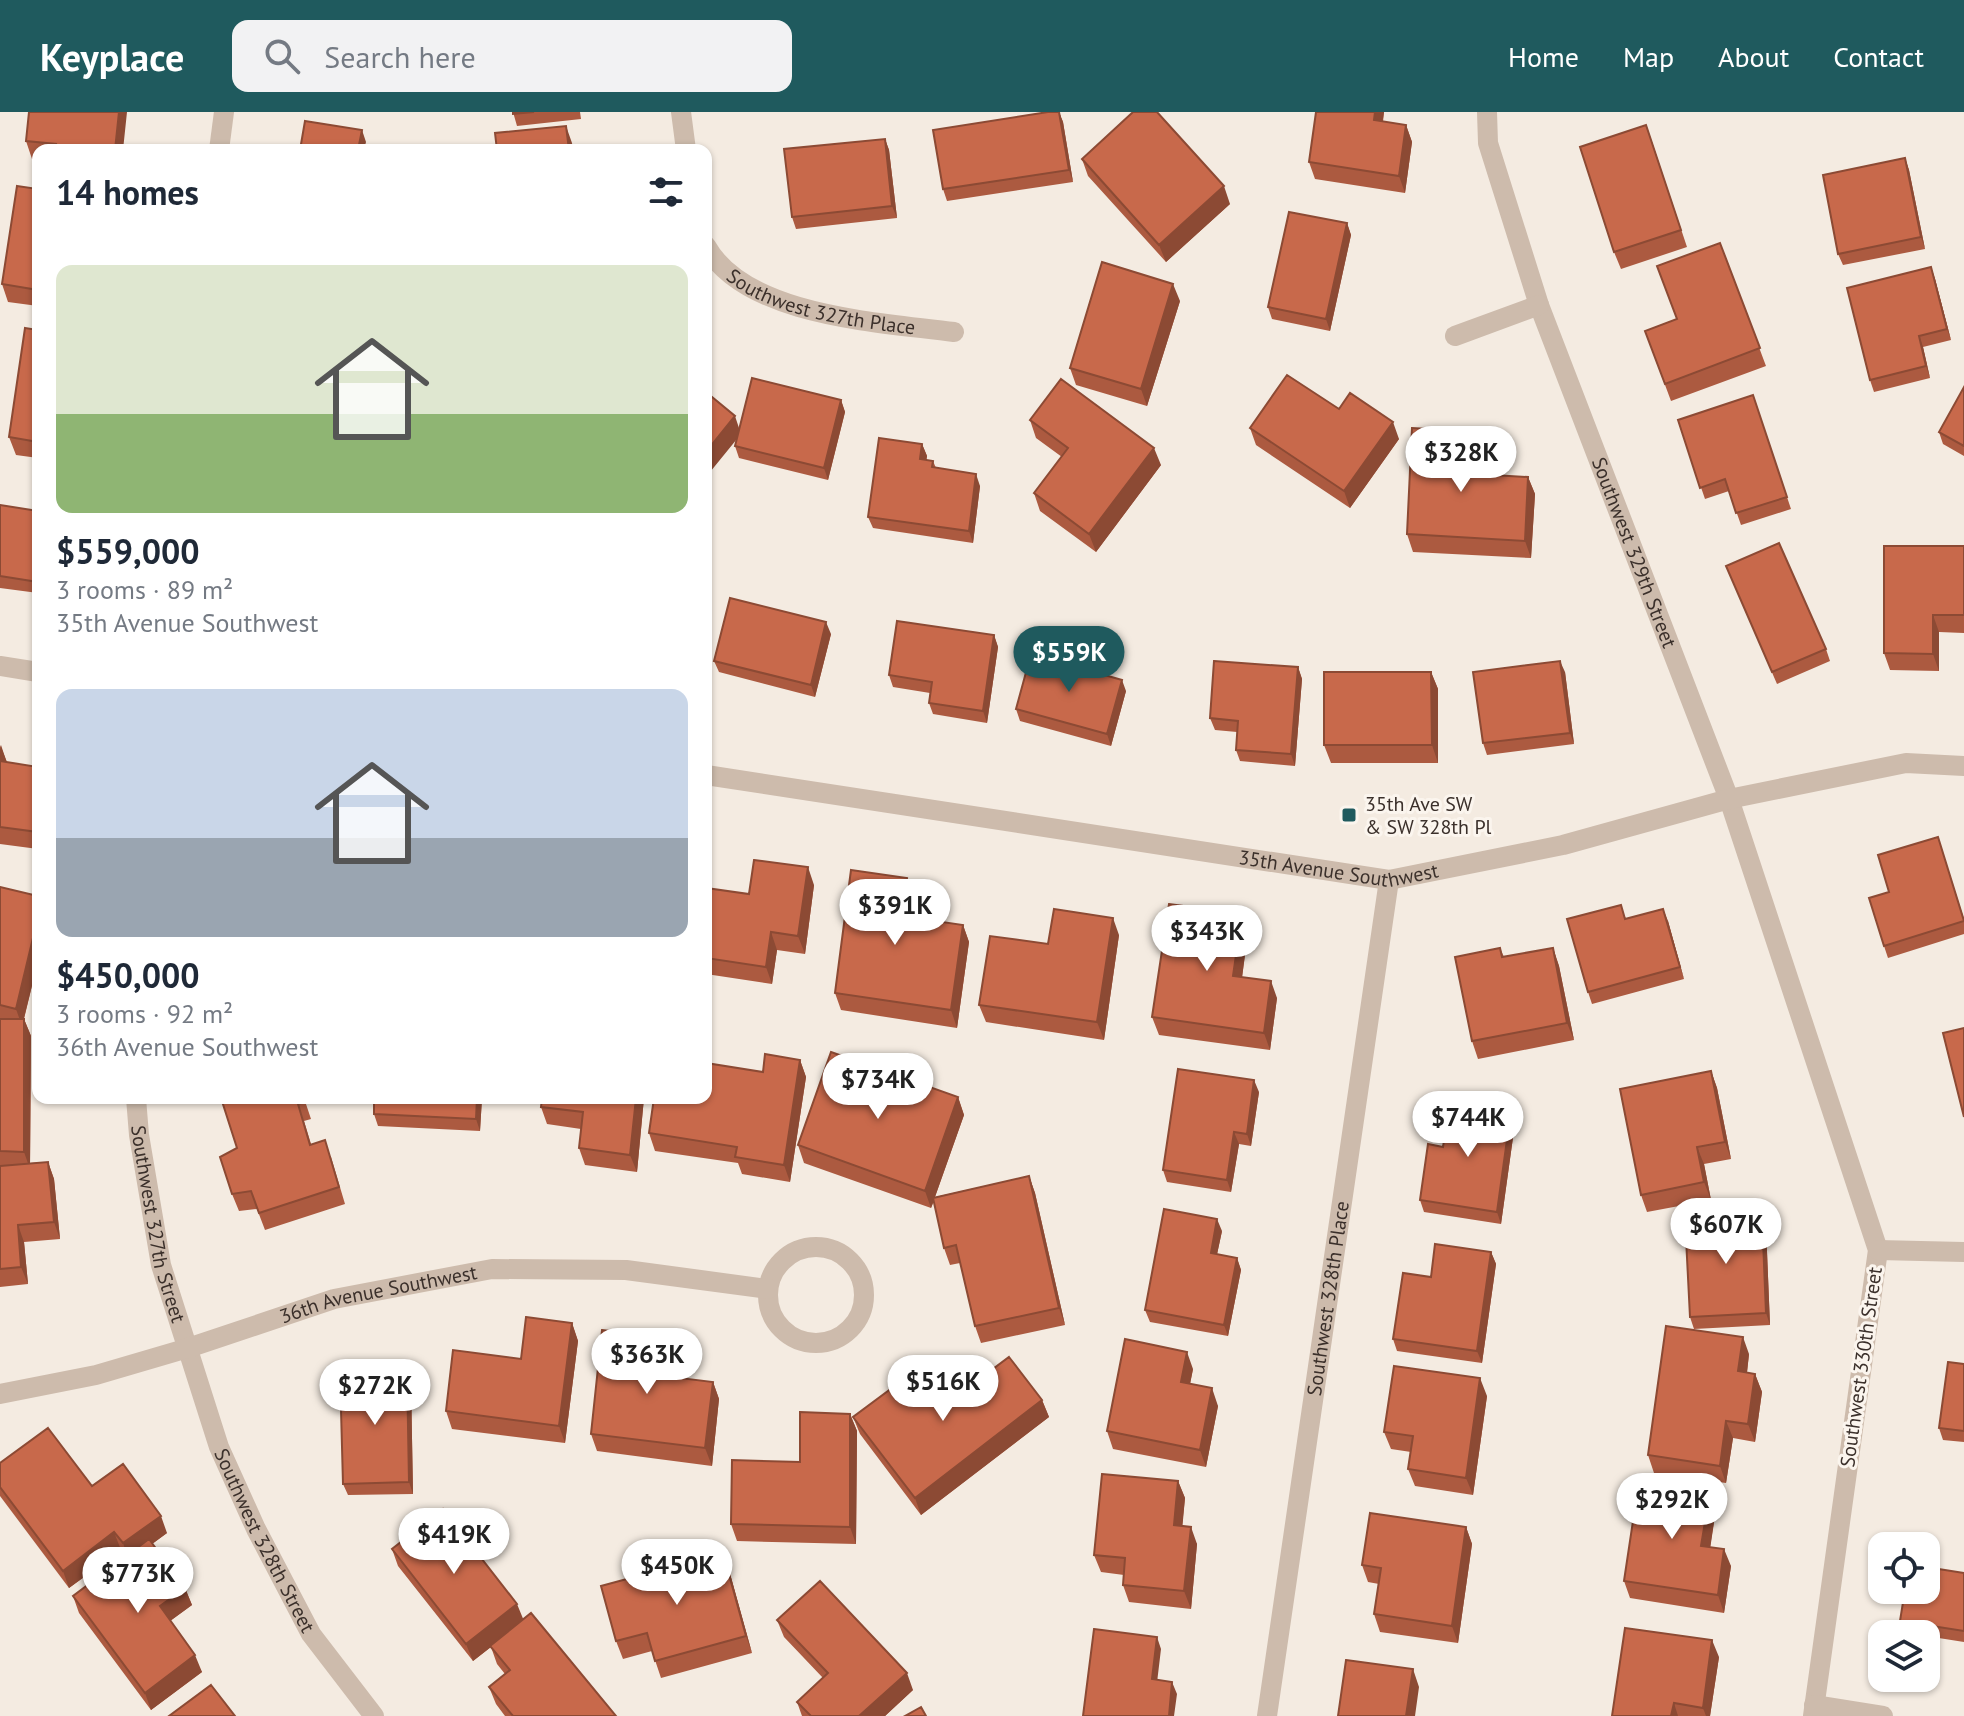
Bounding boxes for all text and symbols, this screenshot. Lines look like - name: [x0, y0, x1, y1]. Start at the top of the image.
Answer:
- search box: [232, 20, 792, 92]
- text: Keyplace: [40, 32, 184, 81]
- icon: search: [260, 34, 304, 78]
- text: Search here: [324, 37, 476, 76]
- text: Home: [1508, 38, 1579, 75]
- text: Map: [1623, 38, 1674, 75]
- text: About: [1718, 38, 1789, 75]
- text: Contact: [1833, 38, 1924, 75]
- text: 14 homes: [56, 170, 199, 214]
- icon: filters: [644, 170, 688, 214]
- street label: Southwest 327th Place: [721, 263, 917, 340]
- icon: home: [300, 317, 444, 461]
- pin: $328K: [1405, 426, 1517, 494]
- text: $328K: [1423, 435, 1499, 468]
- street label: Southwest 329th Street: [1586, 454, 1683, 652]
- text: $559,000: [56, 529, 200, 573]
- text: 3 rooms · 89 m²: [56, 573, 233, 606]
- text: 35th Avenue Southwest: [56, 606, 318, 639]
- pin: $559K: [1013, 626, 1125, 694]
- text: $559K: [1031, 635, 1107, 668]
- icon: home: [300, 741, 444, 885]
- place label: 35th Ave SW & SW 328th Pl: [1365, 791, 1492, 840]
- marker: 35th Ave SW & SW 328th Pl: [1340, 806, 1358, 824]
- street label: 35th Avenue Southwest: [1237, 844, 1441, 893]
- pin: $391K: [839, 879, 951, 947]
- text: $391K: [857, 888, 933, 921]
- pin: $343K: [1151, 905, 1263, 973]
- text: $343K: [1169, 914, 1245, 947]
- text: $450,000: [56, 953, 200, 997]
- text: 3 rooms · 92 m²: [56, 997, 233, 1030]
- text: 36th Avenue Southwest: [56, 1030, 318, 1063]
- pin: $734K: [822, 1053, 934, 1121]
- text: $734K: [840, 1062, 916, 1095]
- pin: $744K: [1412, 1091, 1524, 1159]
- text: $744K: [1430, 1100, 1506, 1133]
- street label: Southwest 327th Street: [125, 1124, 192, 1326]
- pin: $607K: [1670, 1198, 1782, 1266]
- street label: Southwest 328th Place: [1301, 1199, 1355, 1398]
- text: $607K: [1688, 1207, 1764, 1240]
- street label: 36th Avenue Southwest: [276, 1259, 479, 1329]
- street label: Southwest 330th Street: [1834, 1265, 1888, 1469]
- pin: $363K: [591, 1328, 703, 1396]
- text: $363K: [609, 1337, 685, 1370]
- pin: $516K: [887, 1355, 999, 1423]
- pin: $272K: [319, 1359, 431, 1427]
- text: $516K: [905, 1364, 981, 1397]
- text: $272K: [337, 1368, 413, 1401]
- street label: Southwest 328th Street: [208, 1444, 321, 1637]
- pin: $292K: [1616, 1473, 1728, 1541]
- text: $292K: [1634, 1482, 1710, 1515]
- pin: $419K: [398, 1508, 510, 1576]
- text: $419K: [416, 1517, 492, 1550]
- map controls: [1868, 1532, 1940, 1692]
- button: locate: [1868, 1532, 1940, 1604]
- pin: $450K: [621, 1539, 733, 1607]
- pin: $773K: [82, 1547, 194, 1615]
- text: $450K: [639, 1548, 715, 1581]
- text: $773K: [100, 1556, 176, 1589]
- button: layers: [1868, 1620, 1940, 1692]

